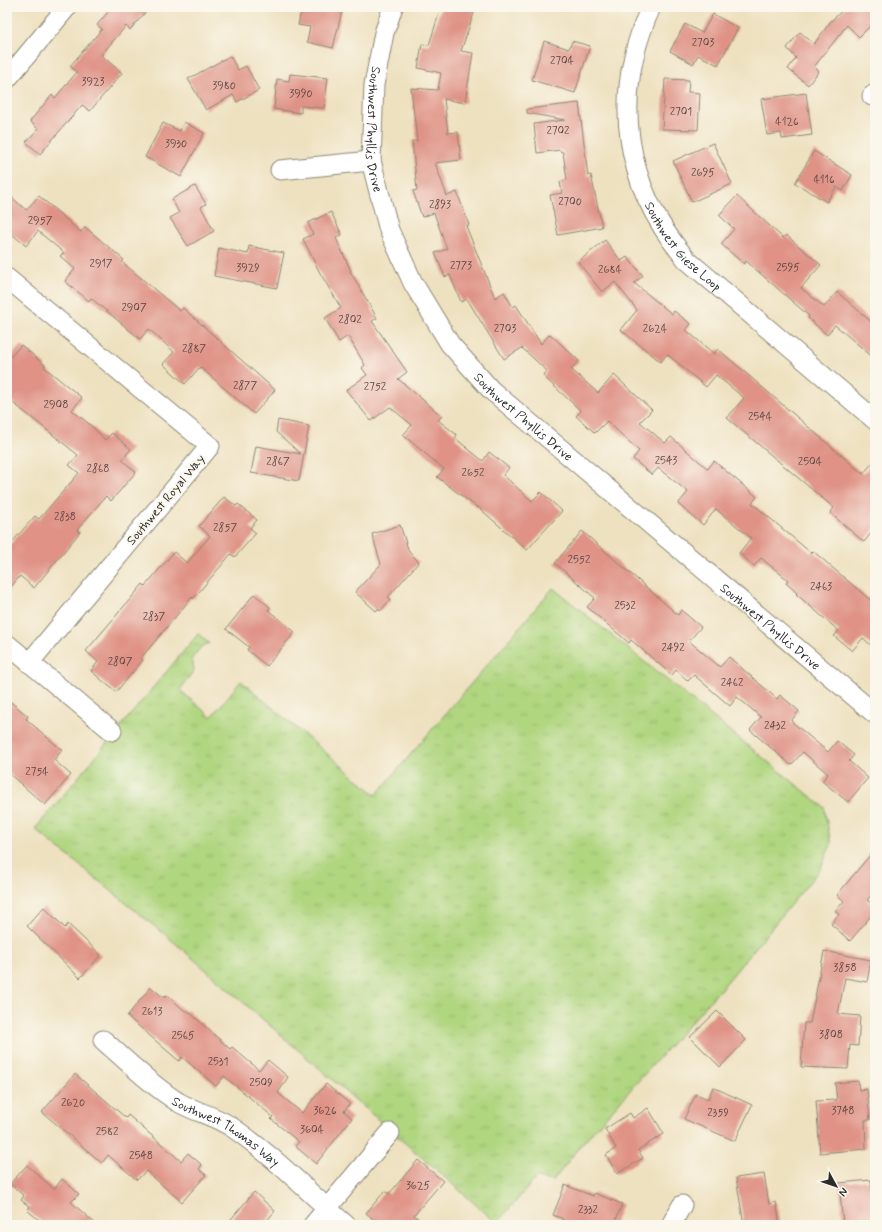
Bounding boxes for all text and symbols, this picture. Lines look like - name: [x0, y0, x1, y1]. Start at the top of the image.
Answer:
- house number: 2703: [692, 36, 714, 50]
- house number: 2704: [550, 54, 575, 68]
- street label: Southwest Phyllis Drive: [361, 65, 386, 194]
- house number: 3923: [81, 75, 105, 89]
- house number: 3980: [212, 79, 236, 93]
- house number: 3990: [289, 87, 313, 101]
- house number: 2701: [670, 105, 692, 119]
- house number: 4126: [775, 115, 799, 129]
- house number: 2702: [547, 124, 570, 138]
- house number: 3930: [165, 137, 187, 151]
- house number: 2695: [691, 166, 715, 180]
- house number: 4116: [813, 173, 835, 187]
- house number: 2700: [558, 195, 582, 209]
- house number: 2893: [429, 198, 451, 212]
- street label: Southwest Giese Loop: [640, 199, 724, 296]
- house number: 2957: [28, 214, 53, 228]
- house number: 2917: [90, 257, 113, 271]
- house number: 2773: [450, 259, 472, 273]
- house number: 3929: [236, 261, 260, 275]
- house number: 2595: [776, 261, 800, 275]
- house number: 2684: [598, 263, 622, 277]
- house number: 2907: [121, 301, 147, 315]
- house number: 2802: [338, 313, 362, 327]
- house number: 2703: [494, 322, 516, 336]
- house number: 2624: [643, 322, 668, 336]
- house number: 2887: [182, 342, 206, 356]
- street label: Southwest Phyllis Drive: [469, 370, 576, 466]
- house number: 2877: [233, 379, 257, 393]
- house number: 2752: [364, 380, 387, 394]
- house number: 2908: [44, 398, 68, 412]
- house number: 2544: [748, 410, 773, 424]
- street label: Southwest Royal Way: [123, 451, 209, 549]
- house number: 2543: [655, 454, 677, 468]
- house number: 2867: [266, 455, 290, 469]
- house number: 2504: [798, 455, 823, 469]
- house number: 2868: [87, 462, 109, 476]
- house number: 2652: [462, 466, 485, 480]
- house number: 2838: [54, 510, 76, 524]
- house number: 2857: [213, 521, 237, 535]
- house number: 2552: [568, 553, 591, 567]
- street label: Southwest Phyllis Drive: [716, 580, 824, 674]
- house number: 2463: [810, 580, 832, 594]
- house number: 2532: [614, 599, 636, 613]
- house number: 2837: [143, 610, 166, 624]
- house number: 2492: [661, 641, 685, 655]
- house number: 2807: [108, 655, 133, 669]
- house number: 2462: [721, 676, 744, 690]
- house number: 2432: [764, 719, 787, 733]
- house number: 2754: [25, 765, 49, 779]
- house number: 3858: [833, 961, 857, 975]
- house number: 2613: [142, 1005, 162, 1019]
- house number: 3808: [819, 1028, 843, 1042]
- house number: 2565: [171, 1029, 195, 1043]
- house number: 2531: [208, 1055, 228, 1069]
- house number: 2509: [249, 1076, 273, 1090]
- street label: Southwest Thomas Way: [168, 1093, 283, 1171]
- house number: 2620: [61, 1096, 85, 1110]
- house number: 3626: [313, 1104, 337, 1118]
- house number: 3748: [831, 1104, 855, 1118]
- house number: 2359: [707, 1106, 729, 1120]
- house number: 3604: [300, 1123, 325, 1137]
- house number: 2582: [96, 1125, 119, 1139]
- house number: 2548: [129, 1149, 153, 1163]
- north arrow: [816, 1166, 856, 1206]
- house number: 3625: [406, 1179, 431, 1193]
- text: N: [835, 1184, 851, 1199]
- house number: 2332: [578, 1203, 599, 1217]

